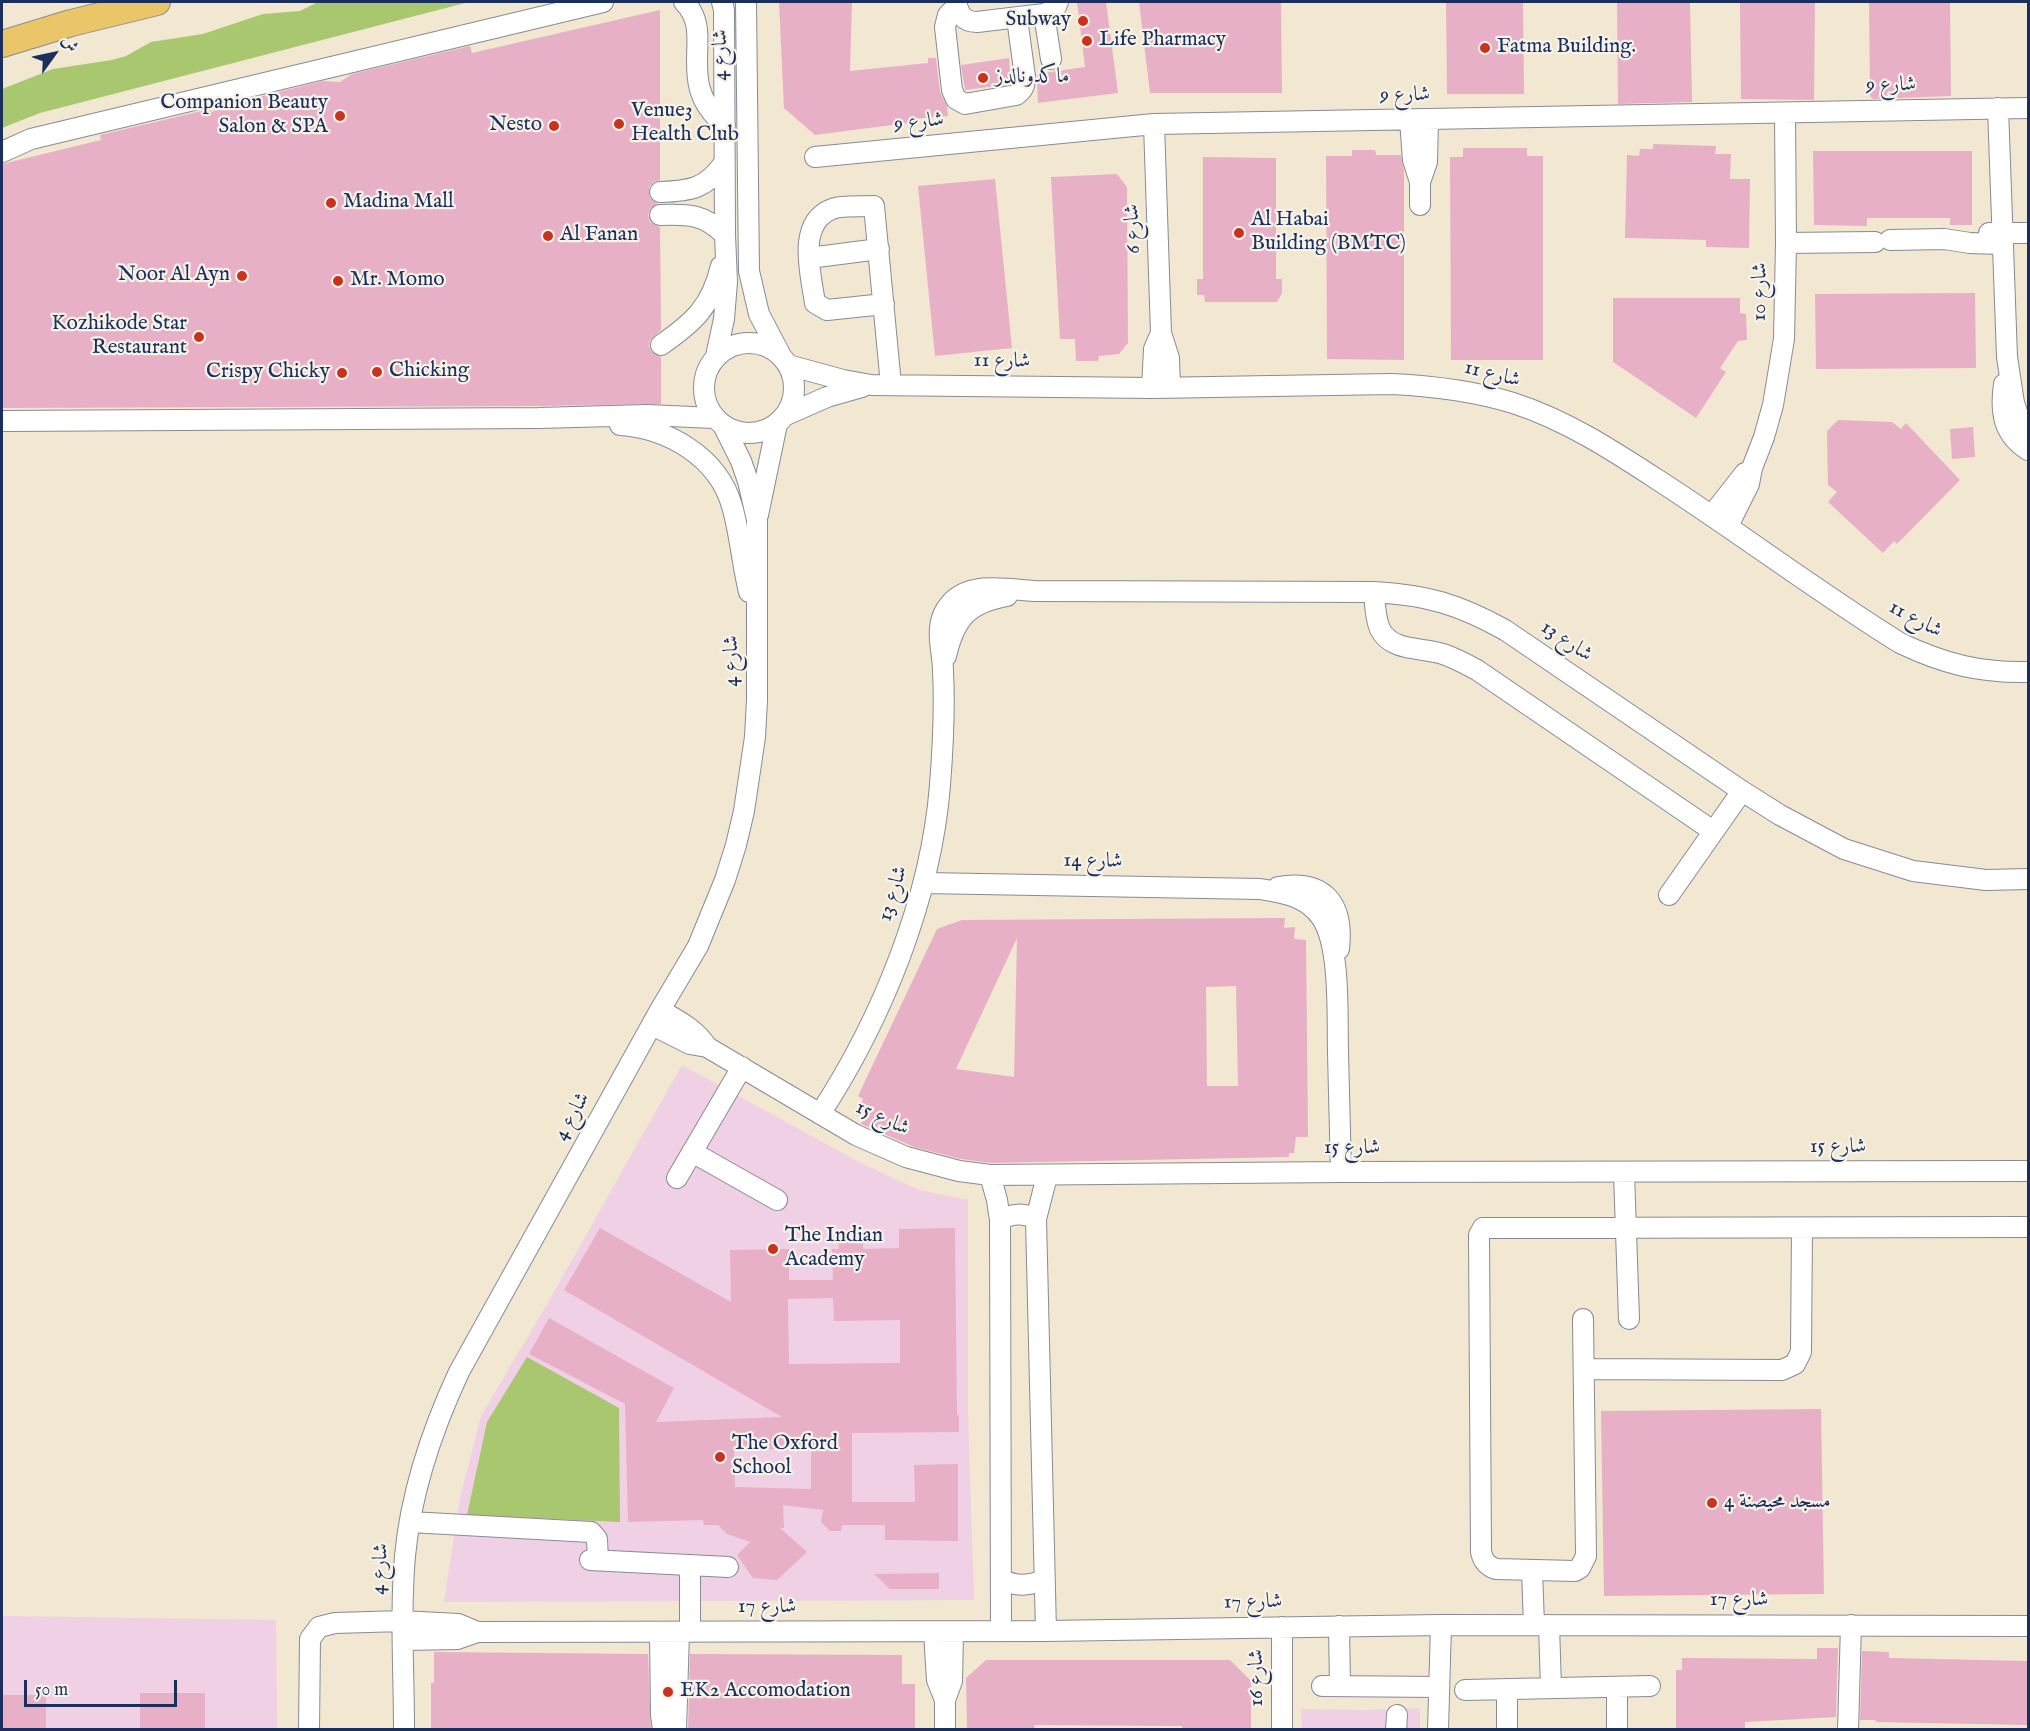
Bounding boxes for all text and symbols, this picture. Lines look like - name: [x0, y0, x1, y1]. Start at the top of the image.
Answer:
- place label: Subway: [1005, 8, 1071, 34]
- marker: Subway: [1076, 14, 1090, 28]
- north arrow: [24, 24, 84, 84]
- place label: Life Pharmacy: [1099, 28, 1226, 54]
- street label: شارع 4: [709, 29, 735, 81]
- text: ش: [56, 32, 82, 56]
- marker: Life Pharmacy: [1080, 34, 1094, 48]
- place label: Fatma Building.: [1497, 35, 1636, 61]
- marker: Fatma Building.: [1478, 41, 1492, 55]
- place label: ماكدونالدز: [995, 65, 1069, 91]
- marker: ماكدونالدز: [976, 71, 990, 85]
- street label: شارع 9: [1866, 73, 1916, 99]
- street label: شارع 9: [1380, 83, 1430, 109]
- place label: Companion Beauty Salon & SPA: [160, 91, 328, 141]
- place label: Venue3 Health Club: [631, 99, 739, 149]
- street label: شارع 9: [893, 108, 945, 138]
- marker: Companion Beauty Salon & SPA: [333, 109, 347, 123]
- place label: Nesto: [489, 113, 542, 139]
- marker: Venue3 Health Club: [612, 117, 626, 131]
- marker: Nesto: [547, 119, 561, 133]
- place label: Madina Mall: [343, 190, 454, 216]
- marker: Madina Mall: [324, 196, 338, 210]
- street label: شارع 6: [1121, 204, 1147, 254]
- place label: Al Habai Building (BMTC): [1251, 208, 1406, 258]
- place label: Al Fanan: [560, 223, 638, 249]
- marker: Al Habai Building (BMTC): [1232, 226, 1246, 240]
- marker: Al Fanan: [541, 229, 555, 243]
- street label: شارع 10: [1748, 262, 1774, 322]
- place label: Noor Al Ayn: [118, 263, 230, 289]
- place label: Mr. Momo: [350, 268, 445, 294]
- marker: Noor Al Ayn: [235, 269, 249, 283]
- marker: Mr. Momo: [331, 274, 345, 288]
- place label: Kozhikode Star Restaurant: [52, 312, 187, 362]
- marker: Kozhikode Star Restaurant: [192, 330, 206, 344]
- street label: شارع 11: [973, 349, 1031, 375]
- street label: شارع 11: [1461, 356, 1523, 394]
- place label: Chicking: [389, 359, 469, 385]
- place label: Crispy Chicky: [206, 360, 330, 386]
- marker: Chicking: [370, 365, 384, 379]
- marker: Crispy Chicky: [335, 366, 349, 380]
- street label: شارع 11: [1884, 596, 1946, 644]
- street label: شارع 13: [1535, 616, 1597, 668]
- street label: شارع 4: [720, 635, 746, 687]
- street label: شارع 14: [1063, 849, 1123, 875]
- street label: شارع 13: [874, 863, 914, 925]
- street label: شارع 4: [550, 1088, 596, 1146]
- street label: شارع 15: [851, 1096, 913, 1142]
- street label: شارع 15: [1810, 1135, 1866, 1161]
- street label: شارع 15: [1324, 1136, 1380, 1162]
- place label: The Indian Academy: [785, 1224, 883, 1274]
- marker: The Indian Academy: [766, 1242, 780, 1256]
- place label: The Oxford School: [732, 1432, 838, 1482]
- marker: The Oxford School: [713, 1450, 727, 1464]
- place label: مسجد محيصنة 4: [1724, 1490, 1831, 1516]
- marker: مسجد محيصنة 4: [1705, 1496, 1719, 1510]
- street label: شارع 4: [367, 1543, 395, 1595]
- street label: شارع 17: [1710, 1588, 1768, 1614]
- street label: شارع 17: [1223, 1590, 1283, 1616]
- street label: شارع 17: [738, 1595, 796, 1621]
- street label: شارع 16: [1245, 1649, 1271, 1707]
- scale bar: [27, 1668, 180, 1706]
- text: 50 m: [35, 1679, 68, 1702]
- place label: EK2 Accomodation: [680, 1679, 851, 1705]
- marker: EK2 Accomodation: [661, 1685, 675, 1699]

